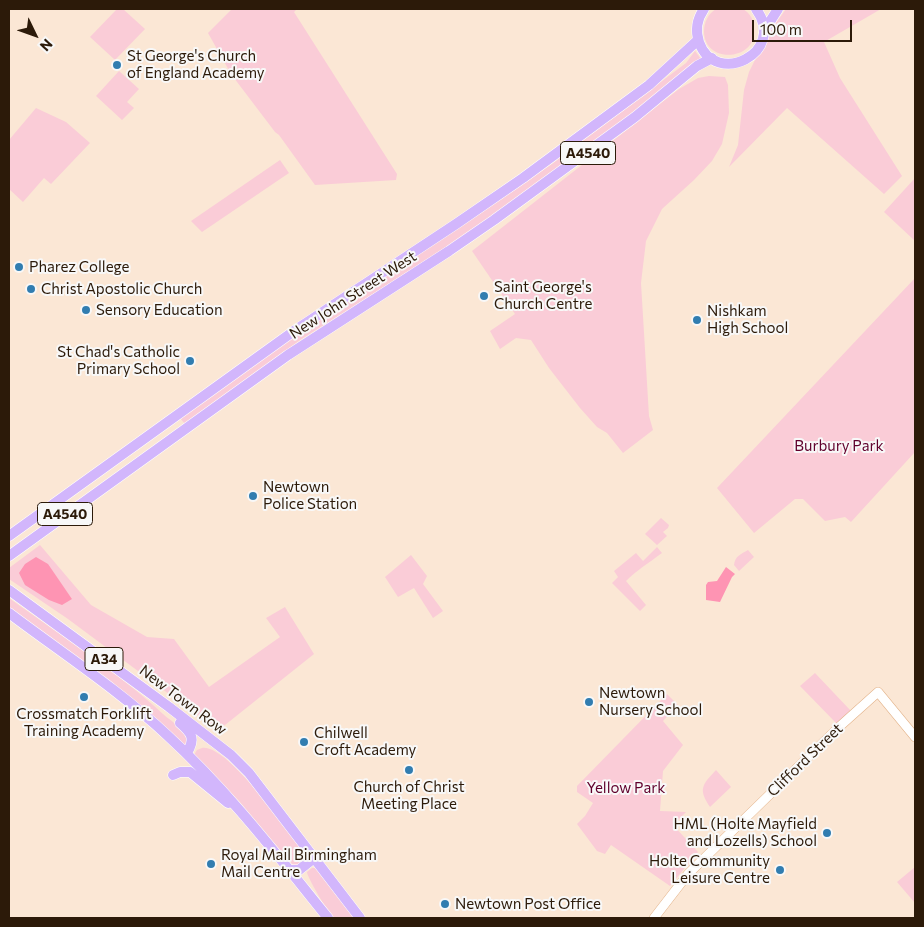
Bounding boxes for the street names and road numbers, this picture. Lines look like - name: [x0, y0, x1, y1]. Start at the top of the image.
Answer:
- road number: A4540: [560, 142, 616, 164]
- street label: New John Street West: [286, 247, 420, 343]
- road number: A4540: [38, 502, 92, 526]
- road number: A34: [85, 648, 123, 671]
- street label: New Town Row: [136, 661, 230, 739]
- street label: Clifford Street: [764, 720, 846, 800]

